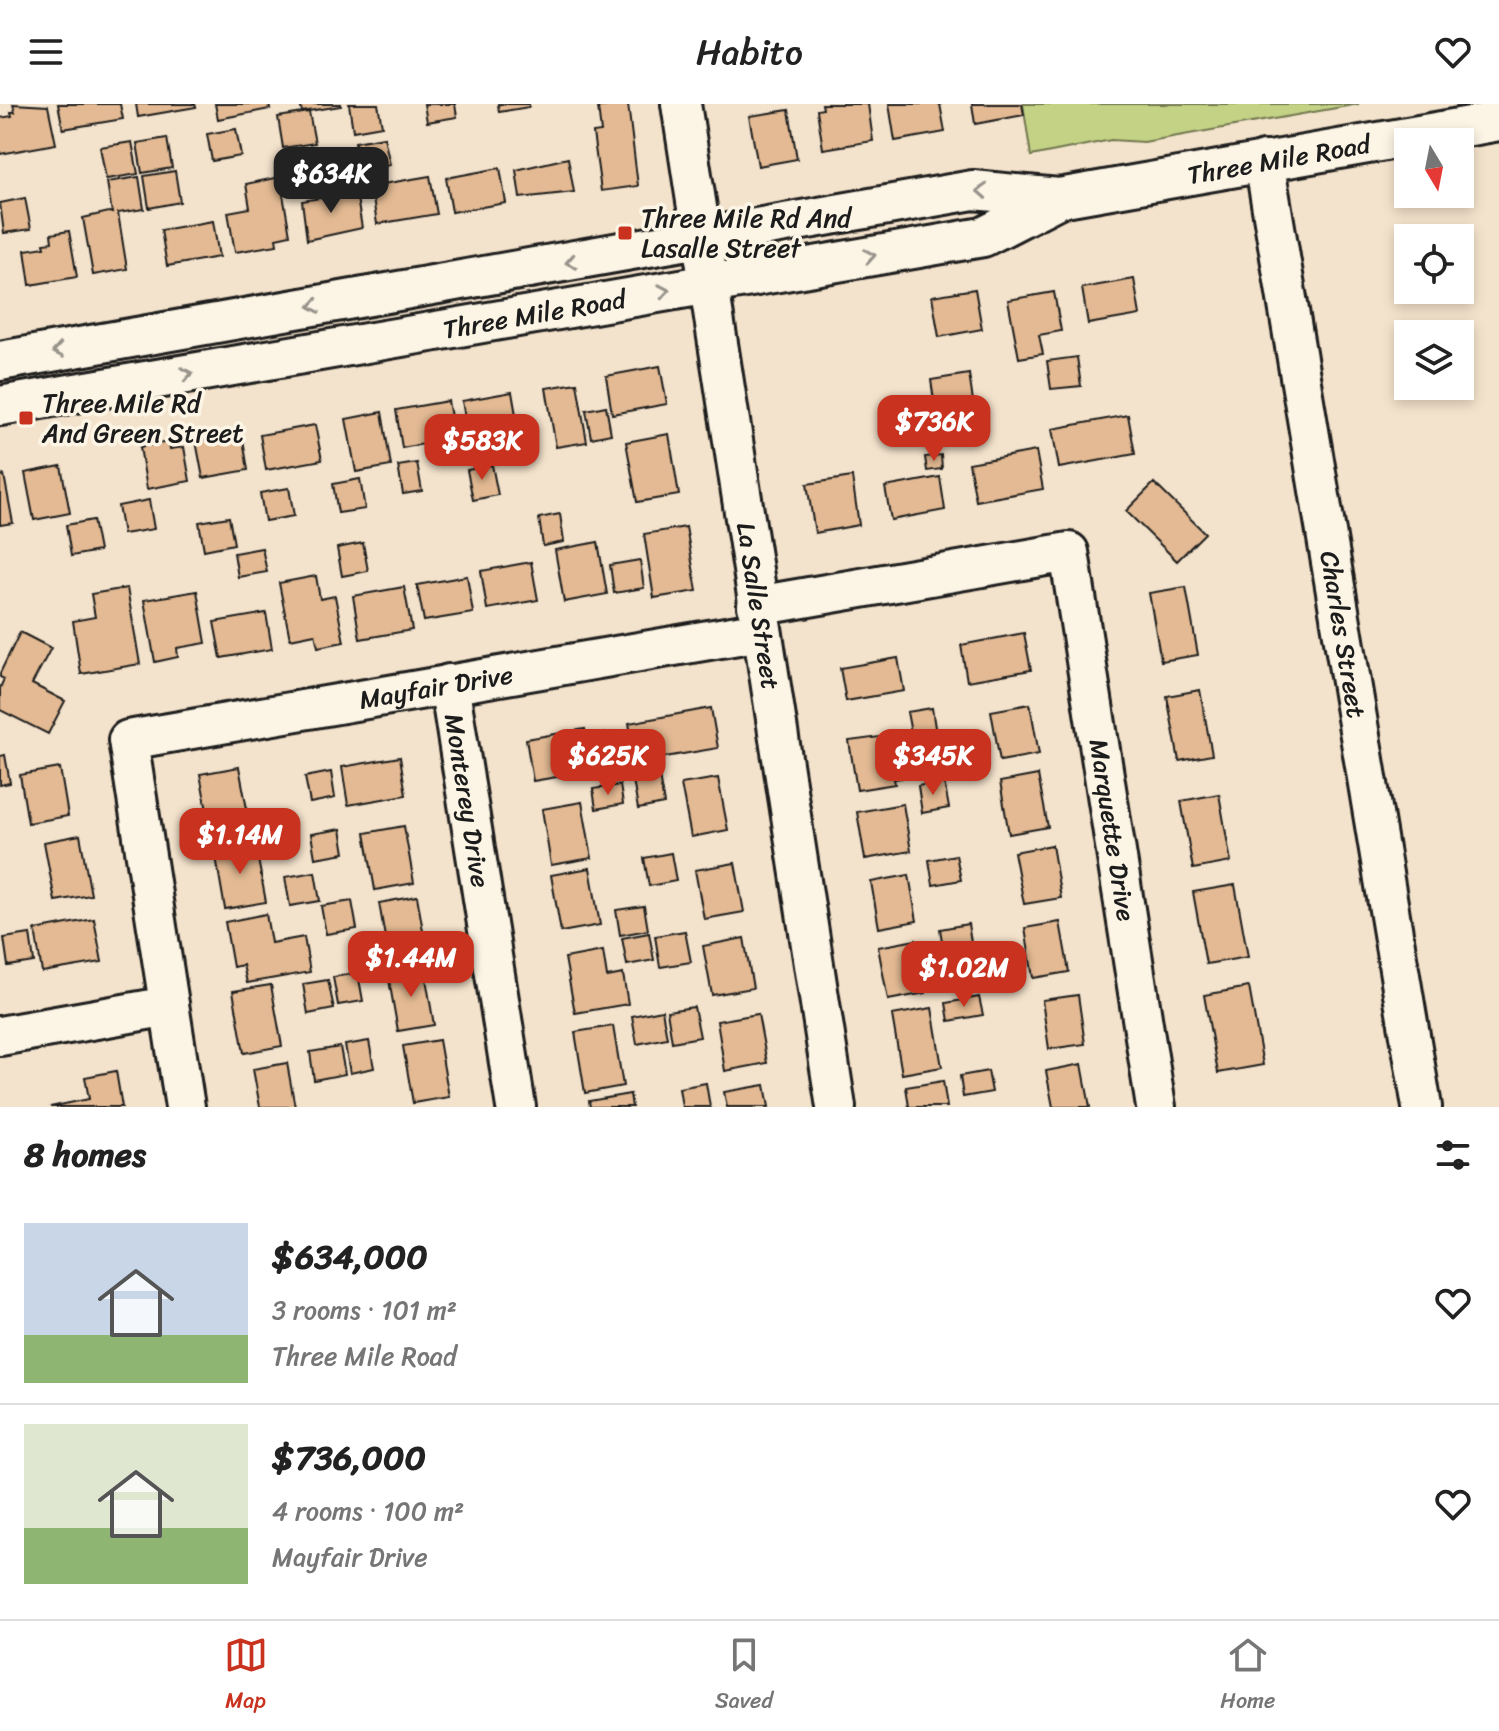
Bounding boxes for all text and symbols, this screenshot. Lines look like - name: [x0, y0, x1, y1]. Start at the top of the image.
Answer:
- text: Habito: [696, 20, 803, 84]
- icon: menu: [24, 30, 68, 74]
- icon: heart: [1431, 30, 1475, 74]
- street label: Three Mile Road: [1184, 121, 1376, 198]
- north arrow: [1394, 128, 1474, 208]
- map controls: [1394, 128, 1474, 400]
- pin: $634K: [275, 147, 387, 215]
- text: $634K: [292, 150, 370, 196]
- one-way arrow: [975, 183, 988, 200]
- place label: Three Mile Rd And Lasalle Street: [641, 195, 853, 271]
- marker: Three Mile Rd And Lasalle Street: [616, 224, 634, 242]
- button: locate: [1394, 224, 1474, 304]
- one-way arrow: [863, 248, 877, 265]
- one-way arrow: [564, 253, 577, 270]
- street label: Three Mile Road: [439, 275, 631, 352]
- one-way arrow: [657, 284, 671, 301]
- one-way arrow: [308, 297, 321, 314]
- button: layers: [1394, 320, 1474, 400]
- one-way arrow: [51, 341, 65, 358]
- one-way arrow: [180, 366, 194, 383]
- place label: Three Mile Rd And Green Street: [41, 380, 244, 456]
- pin: $736K: [878, 395, 990, 463]
- text: $736K: [895, 398, 973, 444]
- marker: Three Mile Rd And Green Street: [17, 409, 35, 427]
- pin: $583K: [426, 414, 538, 482]
- text: $583K: [442, 417, 522, 463]
- street label: La Salle Street: [723, 519, 794, 693]
- street label: Charles Street: [1306, 547, 1380, 721]
- street label: Mayfair Drive: [355, 651, 517, 723]
- street label: Monterey Drive: [431, 710, 504, 891]
- pin: $625K: [552, 729, 664, 797]
- pin: $345K: [877, 729, 989, 797]
- text: $625K: [569, 732, 647, 778]
- text: $345K: [893, 732, 973, 778]
- street label: Marquette Drive: [1076, 736, 1150, 925]
- pin: $1.14M: [175, 808, 305, 876]
- text: $1.14M: [197, 811, 283, 857]
- pin: $1.44M: [346, 931, 476, 999]
- text: $1.44M: [366, 934, 456, 980]
- pin: $1.02M: [899, 941, 1029, 1009]
- text: $1.02M: [919, 944, 1009, 990]
- text: 8 homes: [24, 1125, 146, 1185]
- icon: filters: [1431, 1133, 1475, 1177]
- text: $634,000: [272, 1227, 428, 1287]
- icon: home: [88, 1255, 184, 1351]
- icon: heart: [1431, 1281, 1475, 1325]
- text: 3 rooms · 101 m²: [272, 1287, 457, 1333]
- text: Three Mile Road: [272, 1333, 457, 1379]
- text: $736,000: [272, 1428, 426, 1488]
- icon: home: [88, 1456, 184, 1552]
- icon: heart: [1431, 1482, 1475, 1526]
- text: 4 rooms · 100 m²: [272, 1488, 464, 1534]
- text: Mayfair Drive: [272, 1534, 428, 1580]
- tab: Map: [224, 1633, 268, 1720]
- tab: Saved: [715, 1633, 773, 1720]
- tab: Home: [1220, 1633, 1275, 1720]

